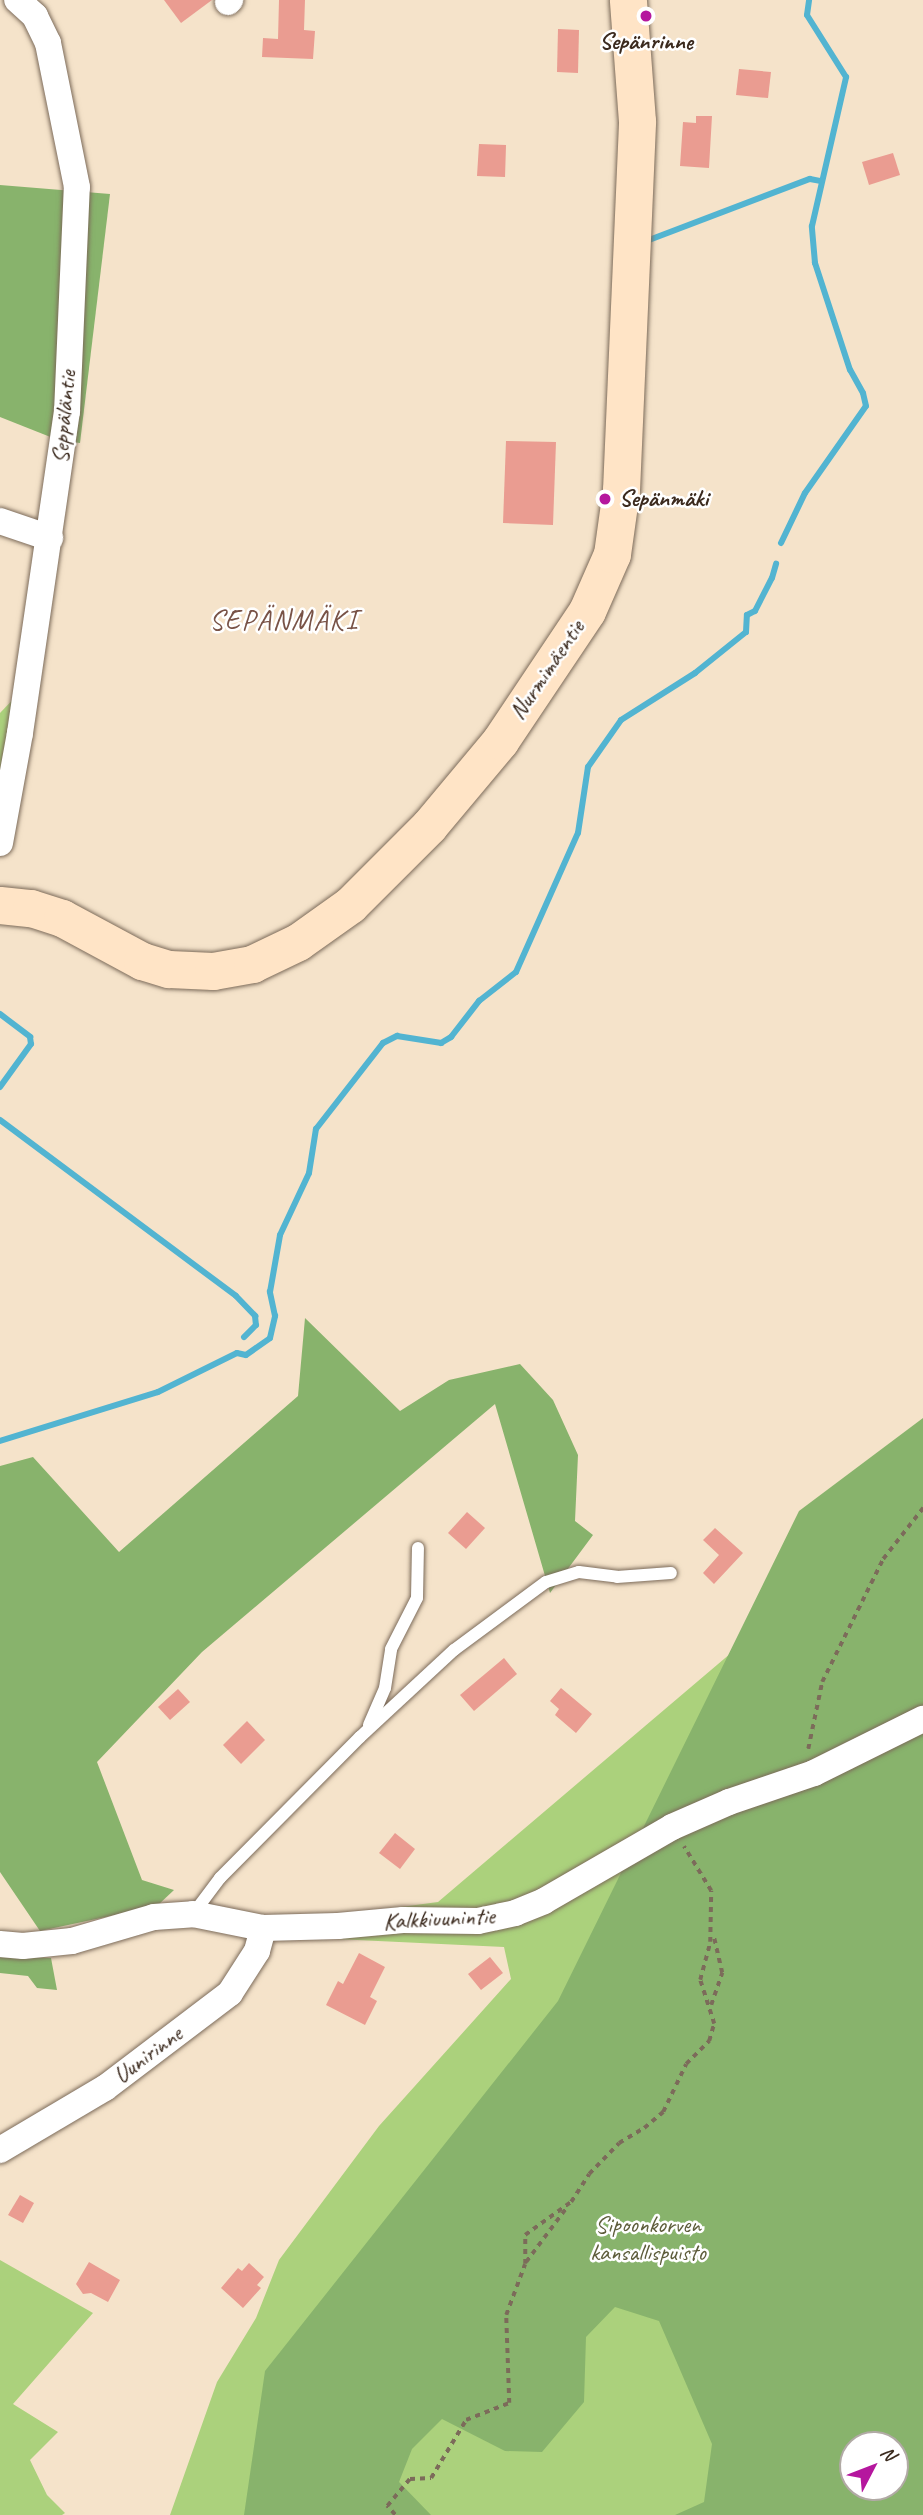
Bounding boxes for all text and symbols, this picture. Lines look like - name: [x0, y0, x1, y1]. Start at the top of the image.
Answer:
- marker: Sepänrinne: [638, 8, 654, 24]
- place label: Sepänrinne: [599, 28, 693, 56]
- street label: Seppäläntie: [46, 369, 82, 465]
- place label: Sepänmäki: [619, 485, 708, 513]
- marker: Sepänmäki: [597, 491, 613, 507]
- district label: SEPÄNMÄKI: [210, 603, 358, 637]
- street label: Nurmimäentie: [503, 615, 591, 725]
- street label: Kalkkiuunintie: [383, 1902, 495, 1936]
- street label: Uunirinne: [108, 2020, 188, 2090]
- park label: Sipoonkorven kansallispuisto: [590, 2211, 706, 2267]
- north arrow: [839, 2431, 909, 2501]
- text: N: [875, 2441, 901, 2466]

